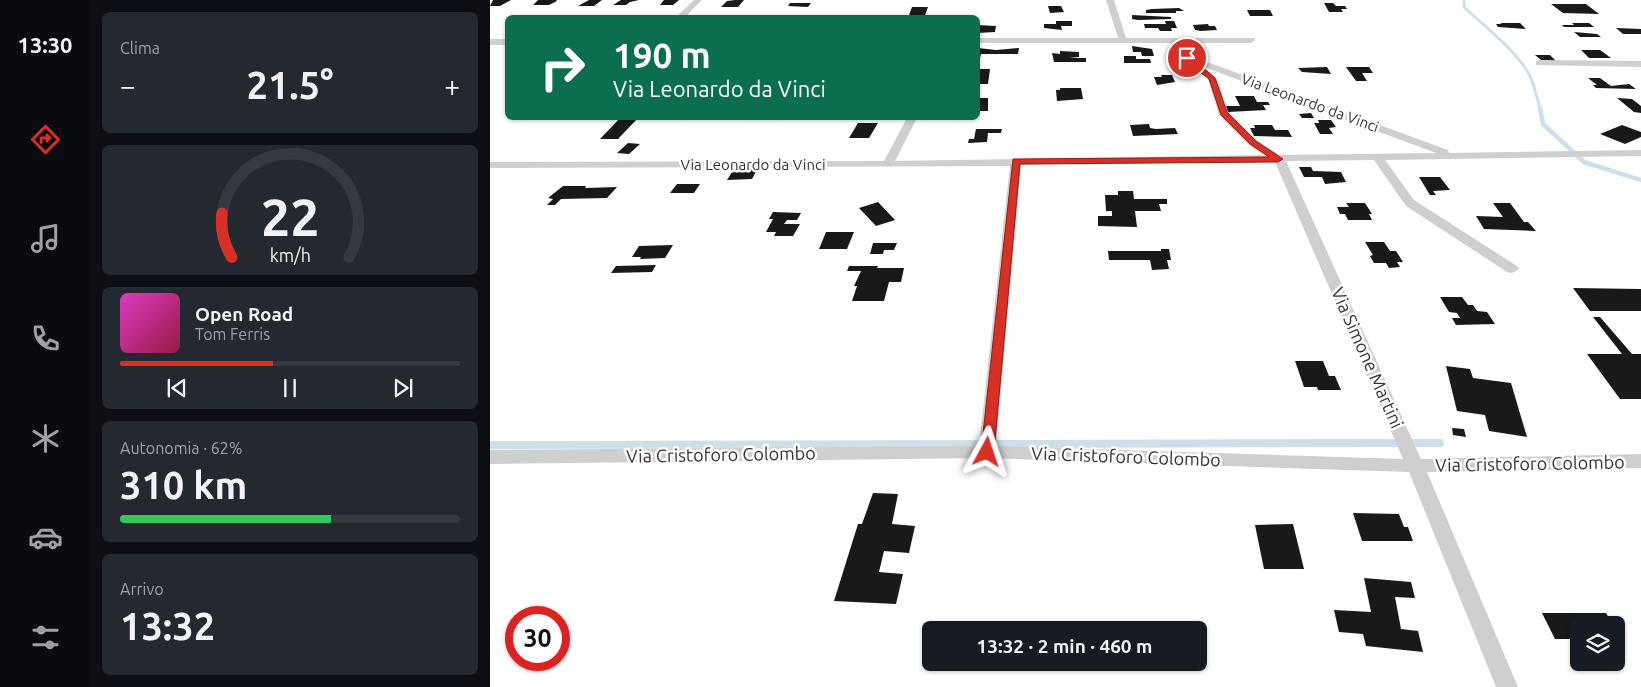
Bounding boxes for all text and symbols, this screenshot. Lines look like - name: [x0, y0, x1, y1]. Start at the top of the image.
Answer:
- text: 13:30: [17, 32, 73, 57]
- icon: right: [530, 35, 595, 100]
- text: 190 m: [613, 35, 711, 75]
- pin: [1166, 37, 1208, 79]
- text: Clima: [120, 39, 160, 57]
- icon: arrive: [1173, 44, 1201, 72]
- text: 21.5°: [246, 64, 334, 106]
- text: −: [120, 70, 136, 101]
- text: +: [444, 70, 460, 101]
- street label: Via Leonardo da Vinci: [1239, 70, 1381, 135]
- text: Via Leonardo da Vinci: [613, 76, 826, 101]
- icon: directions: [28, 122, 63, 157]
- street label: Via Leonardo da Vinci: [680, 156, 826, 173]
- text: 22: [261, 188, 319, 246]
- icon: music: [28, 221, 63, 256]
- text: km/h: [269, 245, 311, 265]
- street label: Via Simone Martini: [1328, 284, 1408, 431]
- text: Open Road: [195, 303, 293, 325]
- icon: phone: [28, 321, 63, 356]
- text: Tom Ferris: [195, 325, 270, 343]
- icon: previous: [163, 374, 191, 402]
- icon: pause: [276, 374, 304, 402]
- icon: next: [389, 374, 417, 402]
- icon: climate: [28, 421, 63, 456]
- position arrow: [960, 425, 1012, 477]
- text: Autonomia · 62%: [120, 439, 242, 457]
- street label: Via Cristoforo Colombo: [626, 442, 816, 466]
- street label: Via Cristoforo Colombo: [1031, 443, 1221, 469]
- street label: Via Cristoforo Colombo: [1435, 451, 1625, 475]
- text: 310 km: [120, 464, 247, 506]
- icon: car: [28, 520, 63, 555]
- text: Arrivo: [120, 580, 164, 598]
- text: 13:32: [120, 605, 215, 647]
- speed limit sign: 30: [505, 606, 570, 671]
- map controls: [1570, 616, 1625, 671]
- button: layers: [1570, 616, 1625, 671]
- icon: filters: [28, 620, 63, 655]
- text: 13:32 · 2 min · 460 m: [977, 635, 1152, 657]

